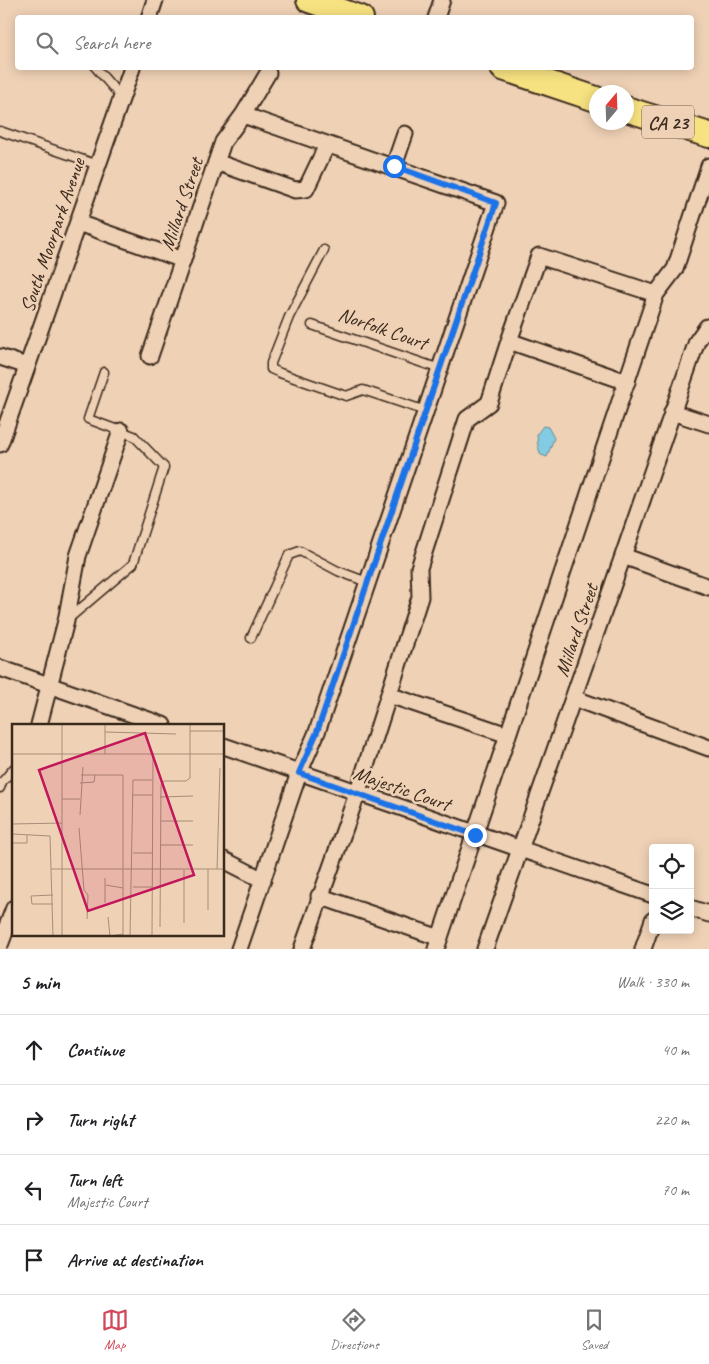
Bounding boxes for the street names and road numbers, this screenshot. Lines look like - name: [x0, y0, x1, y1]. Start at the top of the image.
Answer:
- road number: CA 23: [642, 105, 694, 138]
- street label: Millard Street: [154, 152, 210, 254]
- street label: South Moorpark Avenue: [14, 154, 91, 315]
- street label: Norfolk Court: [335, 302, 434, 356]
- street label: Millard Street: [549, 578, 605, 680]
- street label: Majestic Court: [350, 760, 457, 818]

